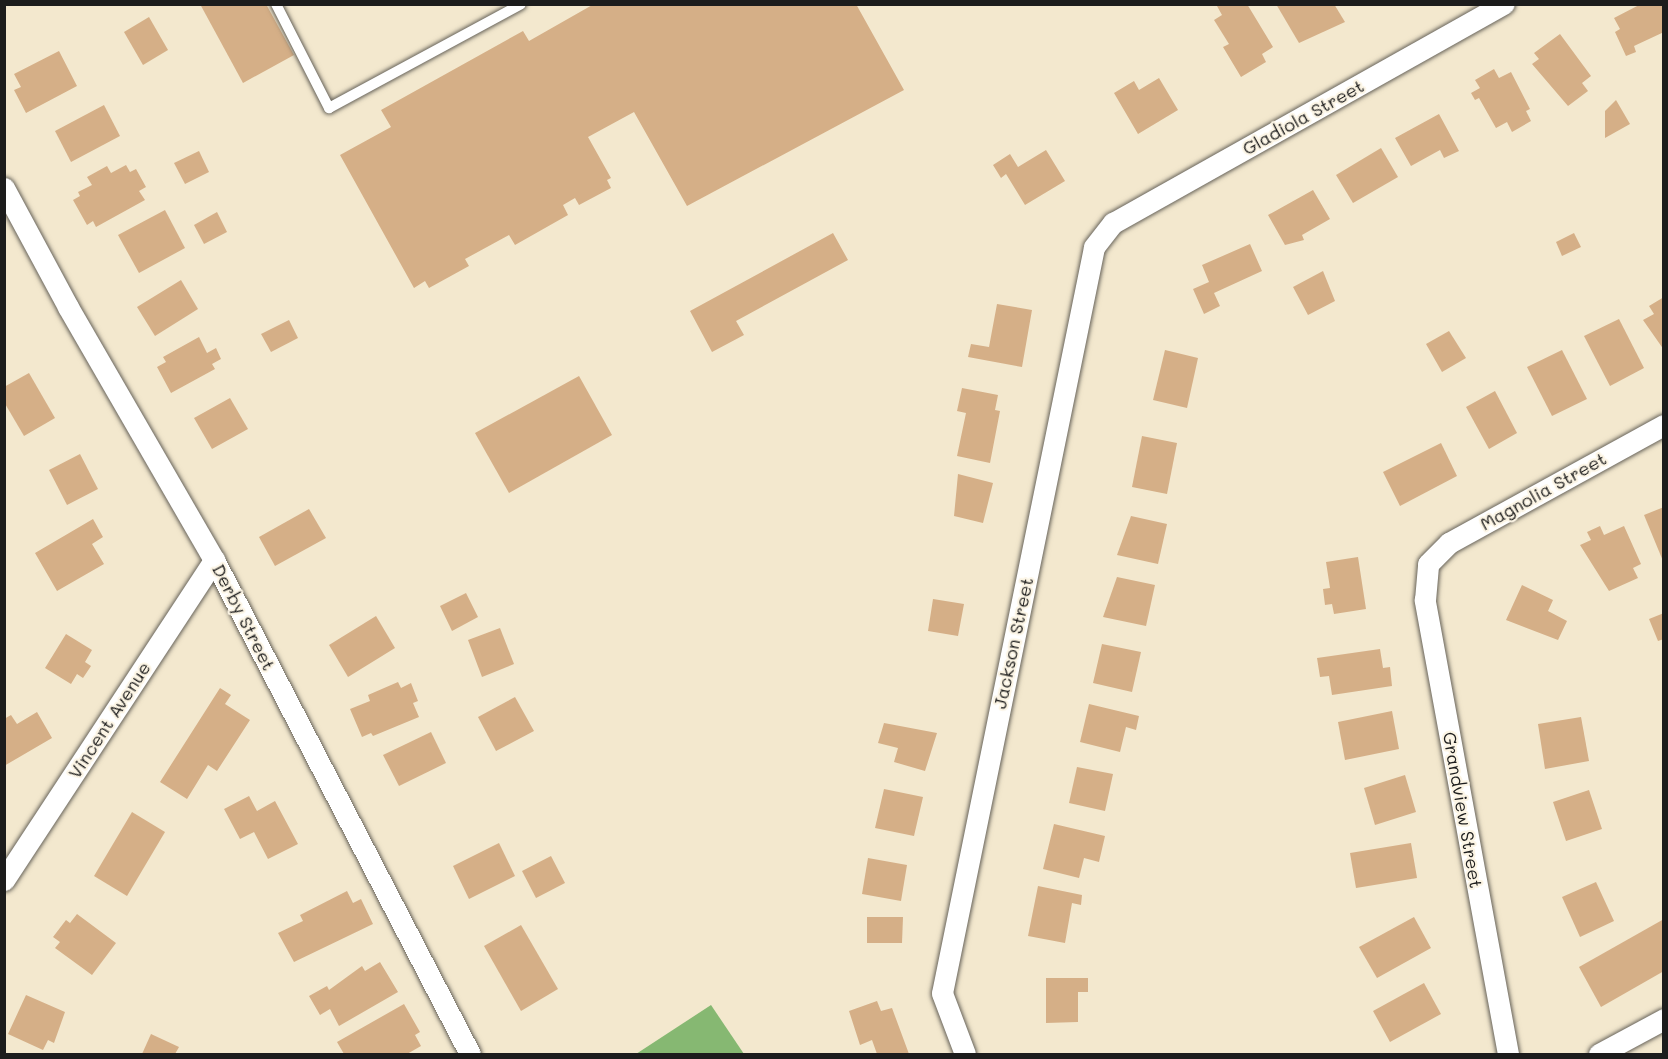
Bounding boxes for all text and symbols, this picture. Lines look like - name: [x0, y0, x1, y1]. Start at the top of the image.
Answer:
- street label: Gladiola Street: [1239, 75, 1367, 159]
- street label: Magnolia Street: [1476, 447, 1610, 535]
- street label: Derby Street: [208, 560, 280, 674]
- street label: Jackson Street: [989, 575, 1037, 711]
- street label: Vincent Avenue: [63, 658, 155, 782]
- street label: Grandview Street: [1439, 730, 1487, 890]

